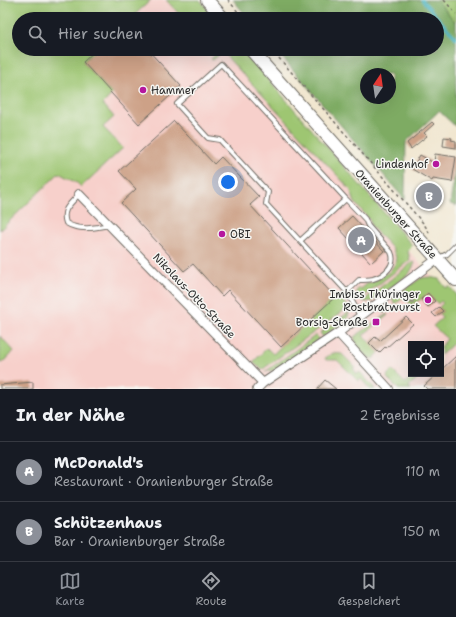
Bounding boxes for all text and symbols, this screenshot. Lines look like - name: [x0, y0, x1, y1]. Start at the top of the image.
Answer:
- search box: [12, 12, 444, 56]
- icon: search: [26, 23, 48, 45]
- text: Hier suchen: [58, 24, 143, 44]
- north arrow: [360, 68, 396, 104]
- place label: Hammer: [151, 83, 196, 98]
- marker: Hammer: [138, 85, 148, 95]
- place label: Lindenhof: [376, 157, 429, 172]
- marker: Lindenhof: [431, 159, 441, 169]
- street label: Oranienburger Straße: [352, 166, 440, 262]
- your location: [218, 172, 238, 192]
- pin: B: [416, 181, 442, 211]
- pin: A: [348, 225, 374, 255]
- place label: OBI: [230, 227, 251, 242]
- marker: OBI: [217, 229, 227, 239]
- street label: Nikolaus-Otto-Straße: [149, 250, 239, 342]
- place label: Imbiss Thüringer Rostbratwurst: [329, 287, 420, 315]
- marker: Imbiss Thüringer Rostbratwurst: [423, 295, 433, 305]
- place label: Borsig-Straße: [296, 315, 368, 330]
- marker: Borsig-Straße: [371, 317, 381, 327]
- map controls: [408, 341, 444, 377]
- button: locate: [408, 341, 444, 377]
- text: In der Nähe: [16, 404, 125, 426]
- text: 2 Ergebnisse: [360, 407, 440, 424]
- text: McDonald's: [54, 453, 144, 473]
- text: A: [24, 463, 34, 480]
- text: 110 m: [405, 463, 440, 480]
- text: Restaurant · Oranienburger Straße: [54, 473, 273, 490]
- text: Schützenhaus: [54, 513, 162, 533]
- text: B: [25, 523, 33, 540]
- text: 150 m: [402, 523, 440, 540]
- text: Bar · Oranienburger Straße: [54, 533, 225, 550]
- tab: Karte: [56, 570, 85, 609]
- tab: Route: [196, 570, 227, 609]
- tab: Gespeichert: [338, 570, 400, 609]

